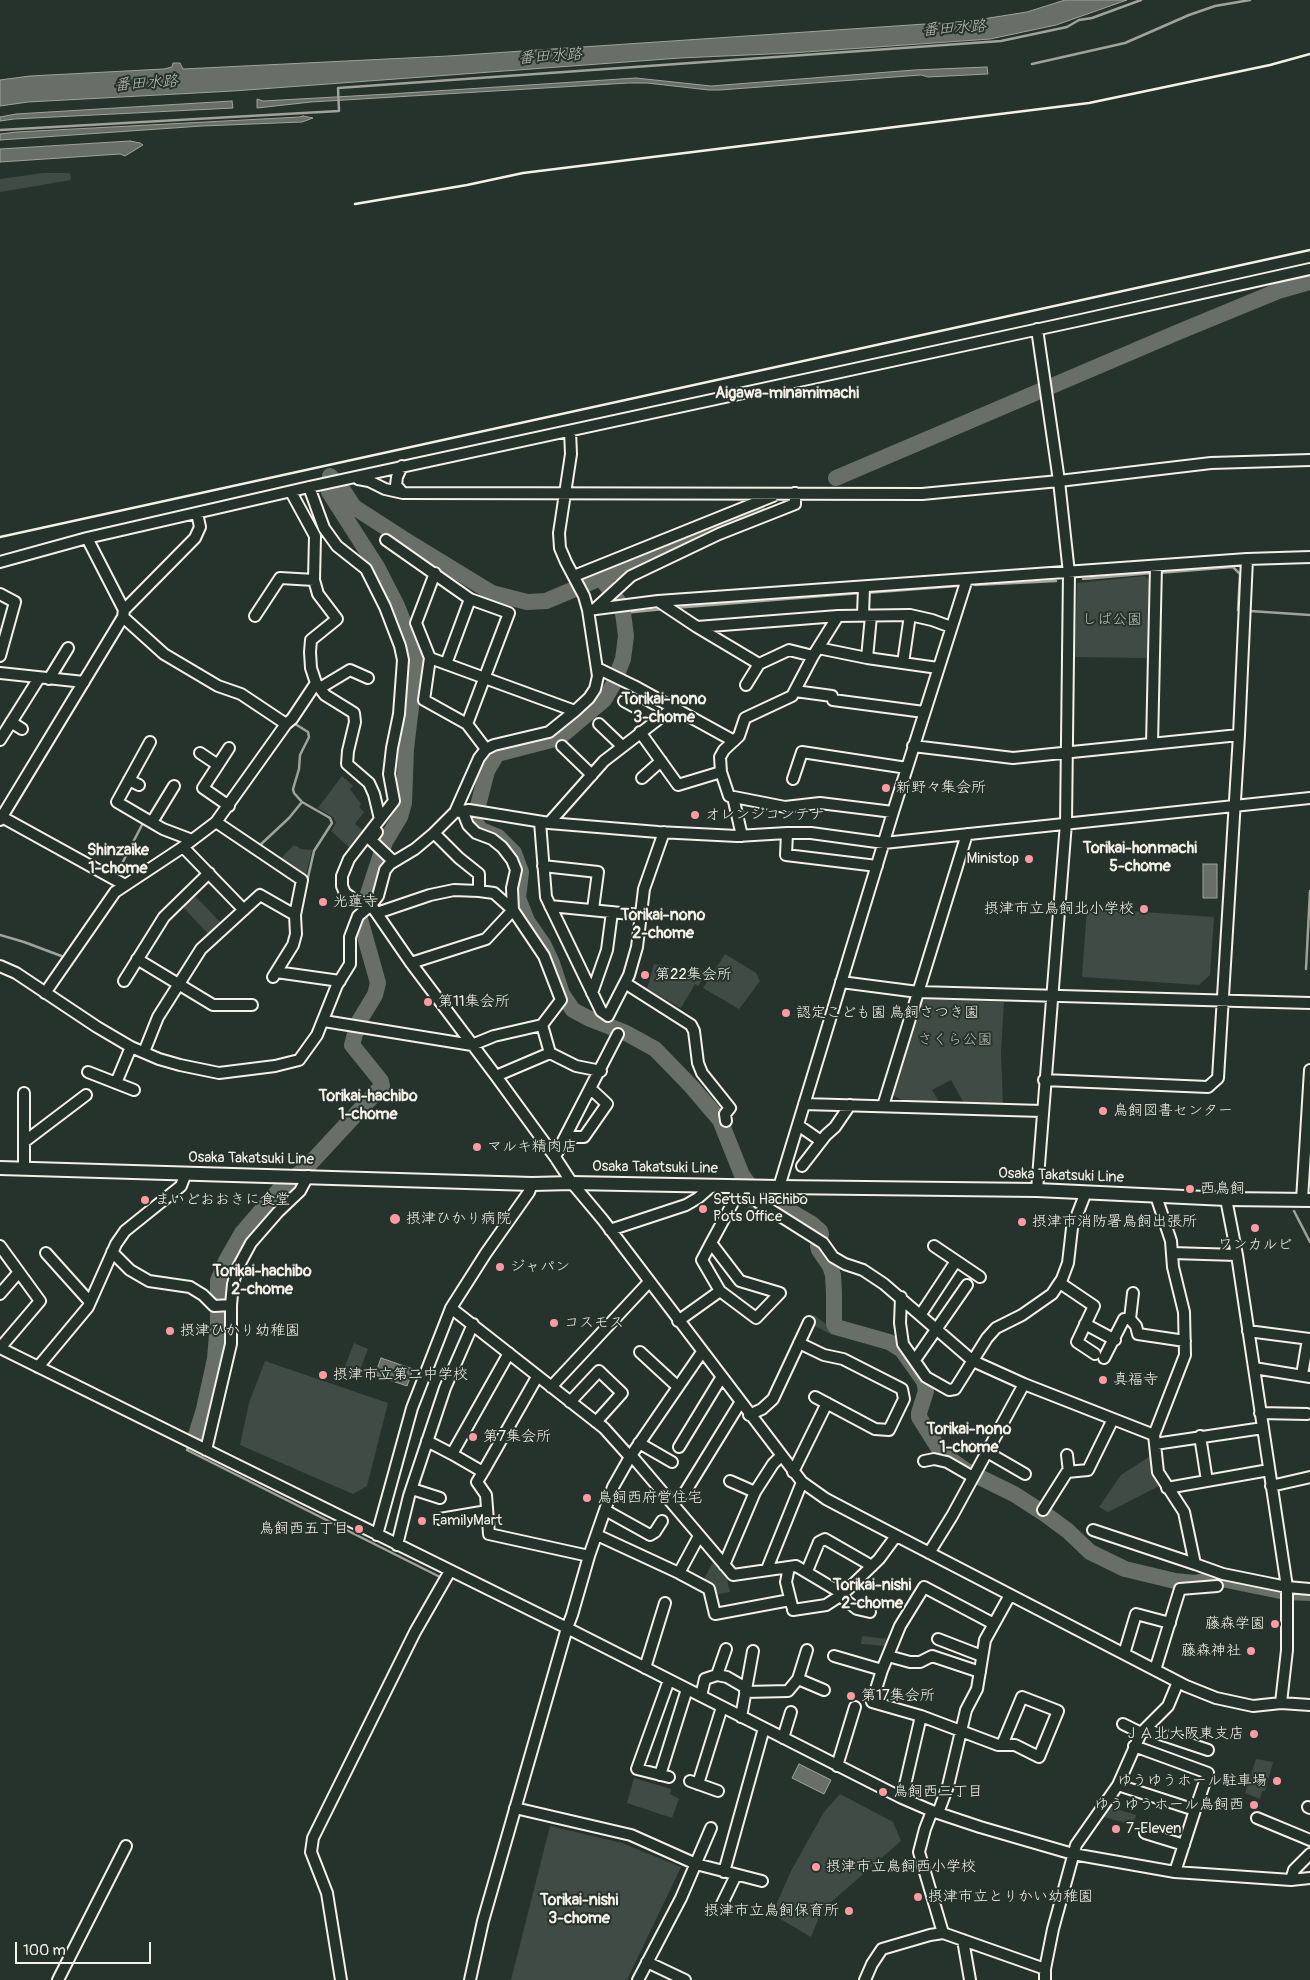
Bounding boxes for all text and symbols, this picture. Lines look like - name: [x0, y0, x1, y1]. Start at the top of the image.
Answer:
- water label: 番田水路: [921, 17, 987, 41]
- water label: 番田水路: [517, 45, 583, 69]
- water label: 番田水路: [113, 72, 179, 96]
- district label: Aigawa-minamimachi: [715, 384, 859, 404]
- park label: しば公園: [1082, 611, 1142, 629]
- district label: Torikai-nono 3-chome: [622, 690, 706, 728]
- place label: 新野々集会所: [896, 779, 986, 797]
- marker: 新野々集会所: [880, 782, 892, 794]
- place label: オレンジコンテナ: [705, 806, 825, 824]
- marker: オレンジコンテナ: [689, 809, 701, 821]
- district label: Torikai-honmachi 5-chome: [1083, 839, 1197, 877]
- district label: Shinzaike 1-chome: [87, 841, 149, 879]
- place label: Ministop: [966, 850, 1019, 868]
- marker: Ministop: [1023, 853, 1035, 865]
- place label: 光蓮寺: [333, 893, 378, 911]
- marker: 光蓮寺: [317, 896, 329, 908]
- place label: 摂津市立鳥飼北小学校: [984, 900, 1134, 918]
- marker: 摂津市立鳥飼北小学校: [1138, 903, 1150, 915]
- district label: Torikai-nono 2-chome: [621, 906, 705, 944]
- place label: 第22集会所: [655, 966, 732, 984]
- marker: 第22集会所: [639, 969, 651, 981]
- place label: 第11集会所: [438, 993, 510, 1011]
- marker: 第11集会所: [422, 996, 434, 1008]
- place label: 認定こども園 鳥飼さつき園: [796, 1004, 979, 1022]
- marker: 認定こども園 鳥飼さつき園: [780, 1007, 792, 1019]
- park label: さくら公園: [918, 1031, 992, 1049]
- district label: Torikai-hachibo 1-chome: [318, 1087, 418, 1125]
- place label: 鳥飼図書センター: [1113, 1102, 1233, 1120]
- marker: 鳥飼図書センター: [1097, 1105, 1109, 1117]
- place label: マルキ精肉店: [487, 1138, 577, 1156]
- marker: マルキ精肉店: [471, 1141, 483, 1153]
- street label: Osaka Takatsuki Line: [188, 1149, 314, 1169]
- street label: Osaka Takatsuki Line: [592, 1158, 718, 1178]
- street label: Osaka Takatsuki Line: [998, 1165, 1124, 1187]
- place label: 西鳥飼: [1200, 1180, 1245, 1198]
- marker: 西鳥飼: [1184, 1183, 1196, 1195]
- place label: まいどおおきに食堂: [155, 1191, 290, 1209]
- place label: Settsu Hachibo Pots Office: [713, 1191, 808, 1226]
- marker: まいどおおきに食堂: [139, 1194, 151, 1206]
- marker: Settsu Hachibo Pots Office: [697, 1203, 709, 1215]
- place label: 摂津ひかり病院: [406, 1210, 511, 1228]
- marker: 摂津ひかり病院: [388, 1212, 402, 1226]
- place label: 摂津市消防署鳥飼出張所: [1032, 1213, 1197, 1231]
- marker: 摂津市消防署鳥飼出張所: [1016, 1216, 1028, 1228]
- marker: ワンカルビ: [1249, 1222, 1261, 1234]
- place label: ワンカルビ: [1218, 1236, 1292, 1254]
- place label: ジャパン: [510, 1258, 570, 1276]
- marker: ジャパン: [494, 1261, 506, 1273]
- district label: Torikai-hachibo 2-chome: [212, 1262, 312, 1300]
- place label: コスモス: [564, 1314, 624, 1332]
- marker: コスモス: [548, 1317, 560, 1329]
- place label: 摂津ひかり幼稚園: [180, 1322, 300, 1340]
- marker: 摂津ひかり幼稚園: [164, 1325, 176, 1337]
- place label: 摂津市立第二中学校: [333, 1366, 468, 1384]
- marker: 摂津市立第二中学校: [317, 1369, 329, 1381]
- place label: 真福寺: [1113, 1371, 1158, 1389]
- marker: 真福寺: [1097, 1374, 1109, 1386]
- district label: Torikai-nono 1-chome: [927, 1420, 1011, 1458]
- place label: 第7集会所: [483, 1428, 551, 1446]
- marker: 第7集会所: [467, 1431, 479, 1443]
- place label: 鳥飼西府営住宅: [597, 1489, 702, 1507]
- marker: 鳥飼西府営住宅: [581, 1492, 593, 1504]
- place label: FamilyMart: [432, 1512, 502, 1530]
- marker: FamilyMart: [416, 1515, 428, 1527]
- place label: 鳥飼西五丁目: [259, 1520, 349, 1538]
- marker: 鳥飼西五丁目: [353, 1523, 365, 1535]
- district label: Torikai-nishi 2-chome: [833, 1576, 911, 1614]
- place label: 藤森学園: [1205, 1615, 1265, 1633]
- marker: 藤森学園: [1269, 1618, 1281, 1630]
- place label: 藤森神社: [1181, 1642, 1241, 1660]
- marker: 藤森神社: [1245, 1645, 1257, 1657]
- place label: 第17集会所: [861, 1687, 935, 1705]
- marker: 第17集会所: [845, 1690, 857, 1702]
- place label: ＪＡ北大阪東支店: [1124, 1725, 1244, 1743]
- marker: ＪＡ北大阪東支店: [1248, 1728, 1260, 1740]
- place label: ゆうゆうホール駐車場: [1117, 1772, 1267, 1790]
- marker: ゆうゆうホール駐車場: [1271, 1775, 1283, 1787]
- place label: 鳥飼西三丁目: [893, 1783, 983, 1801]
- marker: 鳥飼西三丁目: [877, 1786, 889, 1798]
- place label: ゆうゆうホール鳥飼西: [1094, 1796, 1244, 1814]
- marker: ゆうゆうホール鳥飼西: [1248, 1799, 1260, 1811]
- place label: 7-Eleven: [1126, 1820, 1181, 1838]
- marker: 7-Eleven: [1110, 1823, 1122, 1835]
- place label: 摂津市立鳥飼西小学校: [826, 1858, 976, 1876]
- marker: 摂津市立鳥飼西小学校: [810, 1861, 822, 1873]
- place label: 摂津市立とりかい幼稚園: [928, 1888, 1093, 1906]
- district label: Torikai-nishi 3-chome: [540, 1891, 618, 1929]
- marker: 摂津市立とりかい幼稚園: [912, 1891, 924, 1903]
- place label: 摂津市立鳥飼保育所: [704, 1902, 839, 1920]
- marker: 摂津市立鳥飼保育所: [843, 1905, 855, 1917]
- scale bar: [18, 1932, 154, 1964]
- text: 100 m: [23, 1941, 66, 1960]

